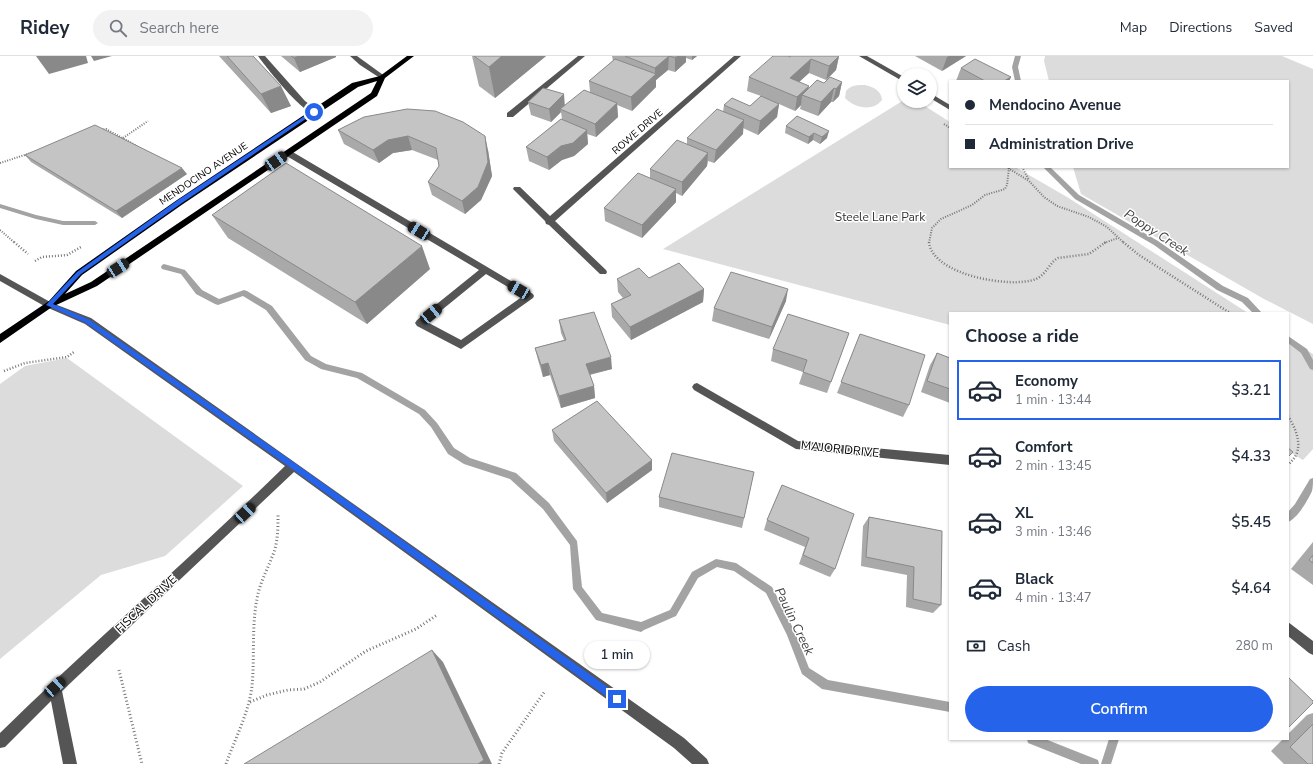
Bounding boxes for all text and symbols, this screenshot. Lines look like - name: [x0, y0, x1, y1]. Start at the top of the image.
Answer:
- search box: [93, 10, 373, 46]
- text: Ridey: [20, 15, 69, 41]
- icon: search: [107, 17, 129, 39]
- text: Search here: [139, 18, 219, 38]
- text: Map: [1120, 18, 1147, 37]
- text: Directions: [1169, 18, 1232, 37]
- text: Saved: [1254, 18, 1293, 37]
- map controls: [897, 68, 937, 108]
- button: layers: [897, 68, 937, 108]
- text: Mendocino Avenue: [989, 95, 1121, 115]
- route start: [305, 103, 323, 121]
- street label: ROWE DRIVE: [609, 106, 666, 158]
- text: Administration Drive: [989, 134, 1134, 154]
- street label: MENDOCINO AVENUE: [157, 139, 251, 209]
- car: [263, 149, 289, 173]
- water label: Poppy Creek: [1121, 205, 1193, 261]
- park label: Steele Lane Park: [835, 209, 926, 225]
- car: [406, 220, 432, 242]
- car: [105, 256, 131, 280]
- car: [506, 279, 532, 301]
- car: [418, 302, 444, 326]
- text: Choose a ride: [965, 324, 1079, 348]
- text: Economy: [1015, 371, 1078, 391]
- icon: car: [967, 372, 1003, 408]
- text: $3.21: [1231, 380, 1271, 400]
- text: 1 min · 13:44: [1015, 391, 1091, 409]
- street label: MAJOR DRIVE: [800, 437, 880, 461]
- text: Comfort: [1015, 437, 1072, 457]
- icon: car: [967, 438, 1003, 474]
- text: $4.33: [1231, 446, 1271, 466]
- text: 2 min · 13:45: [1015, 457, 1091, 475]
- car: [232, 500, 258, 526]
- text: XL: [1015, 503, 1034, 523]
- icon: car: [967, 504, 1003, 540]
- text: $5.45: [1231, 512, 1271, 532]
- text: 3 min · 13:46: [1015, 523, 1091, 541]
- text: Black: [1015, 569, 1053, 589]
- icon: car: [967, 570, 1003, 606]
- street label: FISCAL DRIVE: [112, 571, 180, 637]
- text: $4.64: [1231, 578, 1271, 598]
- water label: Paulin Creek: [770, 585, 818, 659]
- text: 4 min · 13:47: [1015, 589, 1091, 607]
- icon: cash: [965, 635, 987, 657]
- text: Cash: [997, 636, 1031, 656]
- text: 280 m: [1235, 637, 1273, 655]
- callout: 1 min: [584, 641, 650, 669]
- text: 1 min: [600, 646, 634, 664]
- car: [42, 675, 68, 699]
- button: Confirm: [965, 686, 1273, 732]
- route end: [608, 690, 626, 708]

